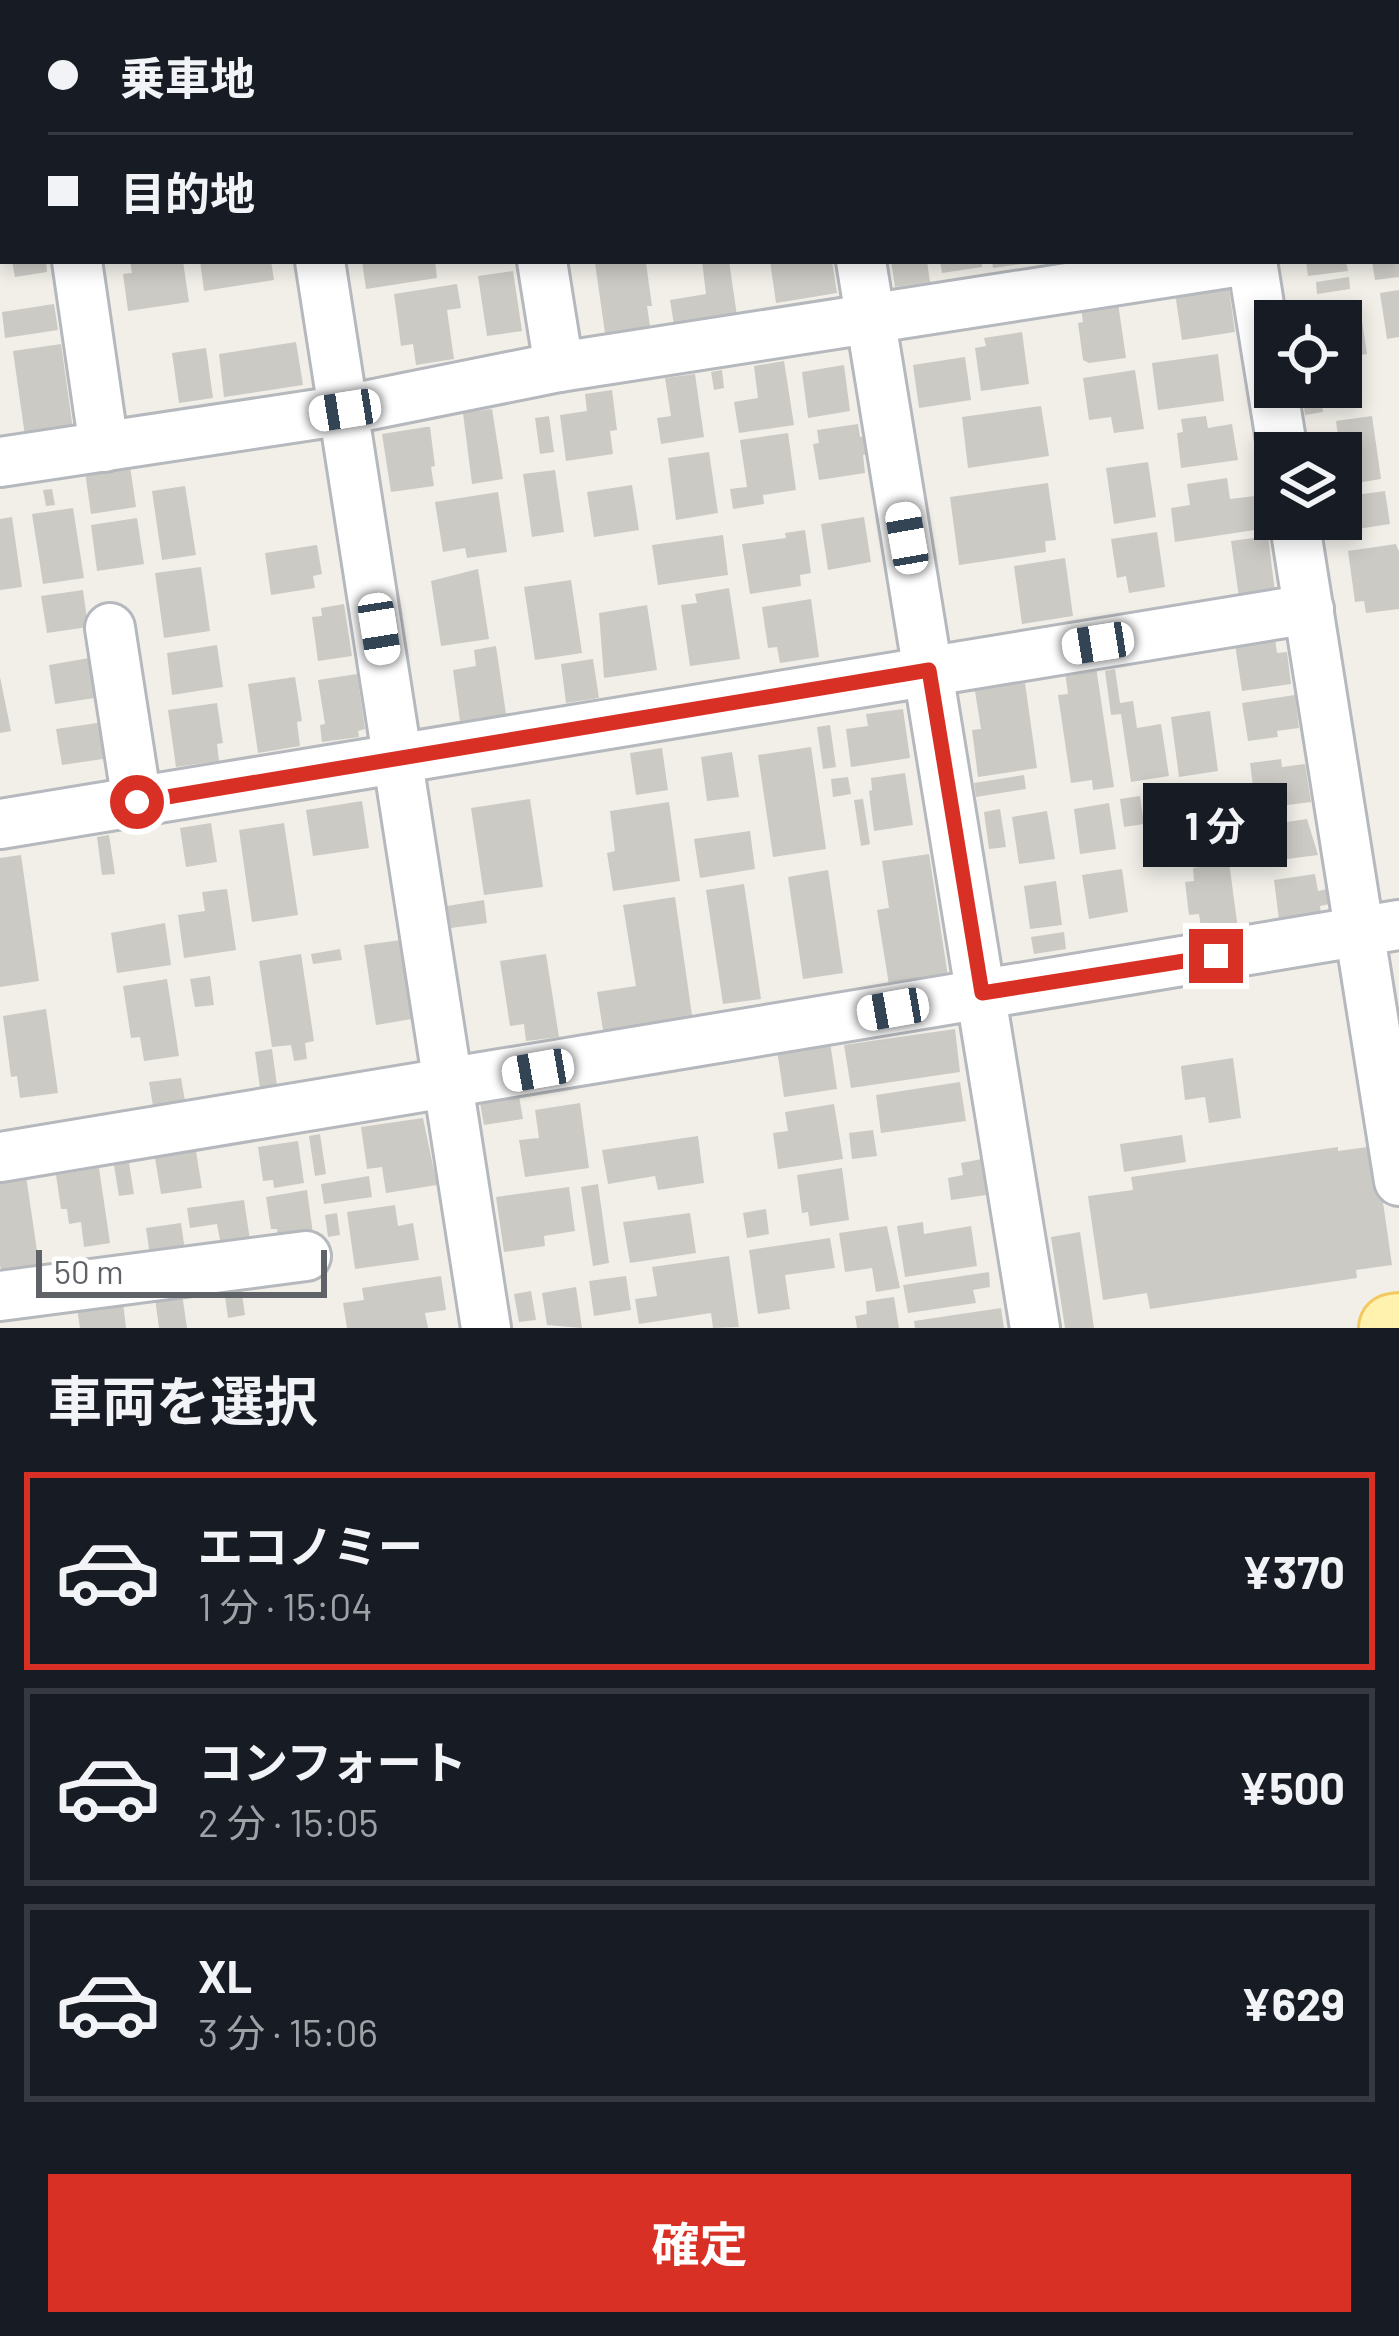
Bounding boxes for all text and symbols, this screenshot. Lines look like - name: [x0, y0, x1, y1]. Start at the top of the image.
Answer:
- text: 乗車地: [120, 50, 255, 104]
- text: 目的地: [120, 165, 255, 219]
- map controls: [1254, 300, 1362, 540]
- button: locate: [1254, 300, 1362, 408]
- car: [307, 387, 383, 433]
- button: layers: [1254, 432, 1362, 540]
- car: [883, 499, 931, 577]
- car: [356, 591, 402, 667]
- car: [1060, 620, 1136, 666]
- route start: [110, 775, 164, 829]
- callout: 1 分: [1144, 782, 1288, 866]
- text: 1 分: [1185, 801, 1245, 848]
- route end: [1189, 929, 1243, 983]
- car: [854, 985, 932, 1033]
- car: [499, 1046, 577, 1094]
- scale bar: [36, 1244, 327, 1297]
- text: 50 m: [54, 1251, 124, 1291]
- text: 車両を選択: [48, 1367, 318, 1432]
- icon: car: [54, 1517, 162, 1625]
- text: エコノミー: [198, 1518, 423, 1572]
- text: ¥370: [1242, 1544, 1345, 1598]
- text: 1 分 · 15:04: [198, 1582, 373, 1629]
- icon: car: [54, 1733, 162, 1841]
- text: コンフォート: [198, 1734, 467, 1788]
- text: ¥500: [1239, 1760, 1345, 1814]
- text: 2 分 · 15:05: [198, 1798, 379, 1845]
- text: XL: [198, 1948, 252, 2002]
- icon: car: [54, 1949, 162, 2057]
- text: ¥629: [1241, 1976, 1345, 2030]
- text: 3 分 · 15:06: [198, 2008, 378, 2055]
- button: 確定: [48, 2174, 1351, 2312]

